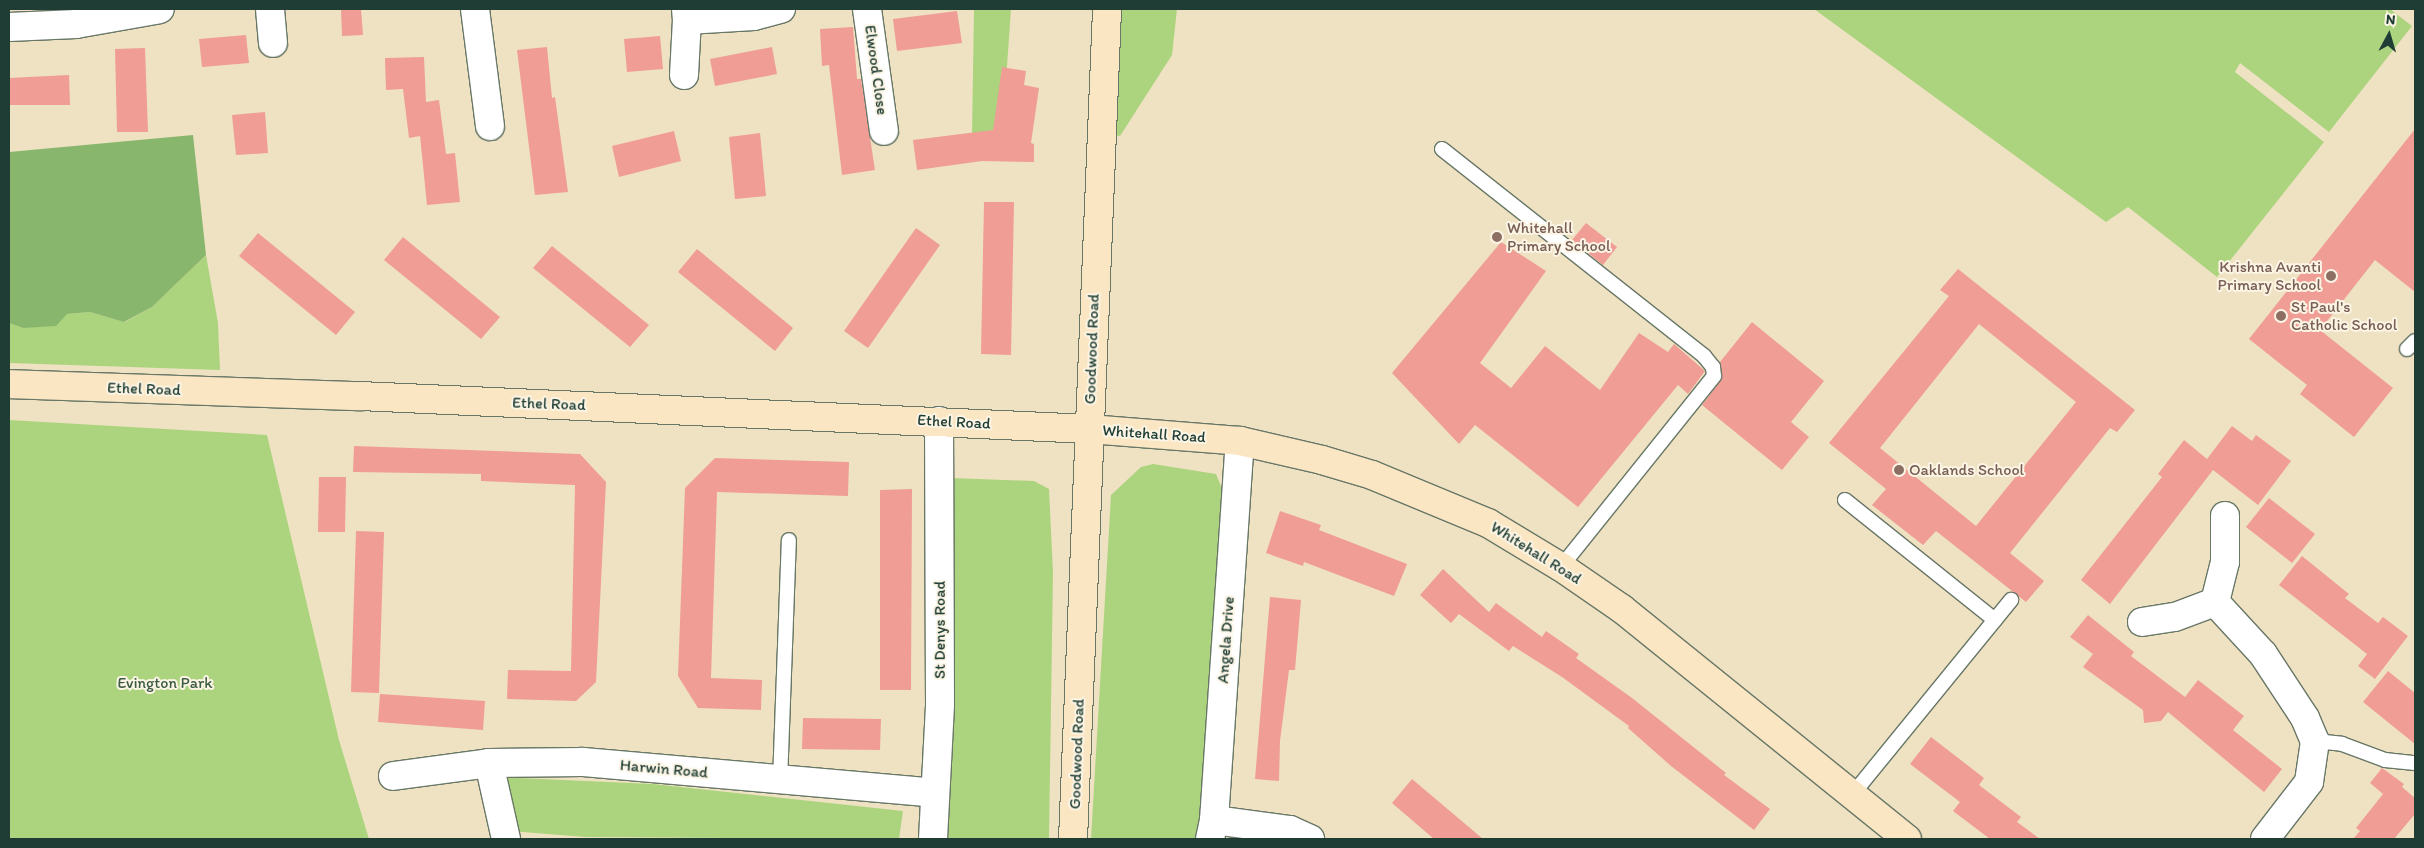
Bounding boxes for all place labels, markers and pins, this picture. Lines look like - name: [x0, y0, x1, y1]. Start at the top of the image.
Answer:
- place label: Whitehall Primary School: [1507, 218, 1610, 256]
- marker: Whitehall Primary School: [1491, 231, 1503, 243]
- place label: Krishna Avanti Primary School: [2218, 257, 2321, 295]
- marker: Krishna Avanti Primary School: [2325, 270, 2337, 282]
- place label: St Paul's Catholic School: [2291, 297, 2397, 335]
- marker: St Paul's Catholic School: [2275, 310, 2287, 322]
- place label: Oaklands School: [1909, 460, 2024, 480]
- marker: Oaklands School: [1893, 464, 1905, 476]

